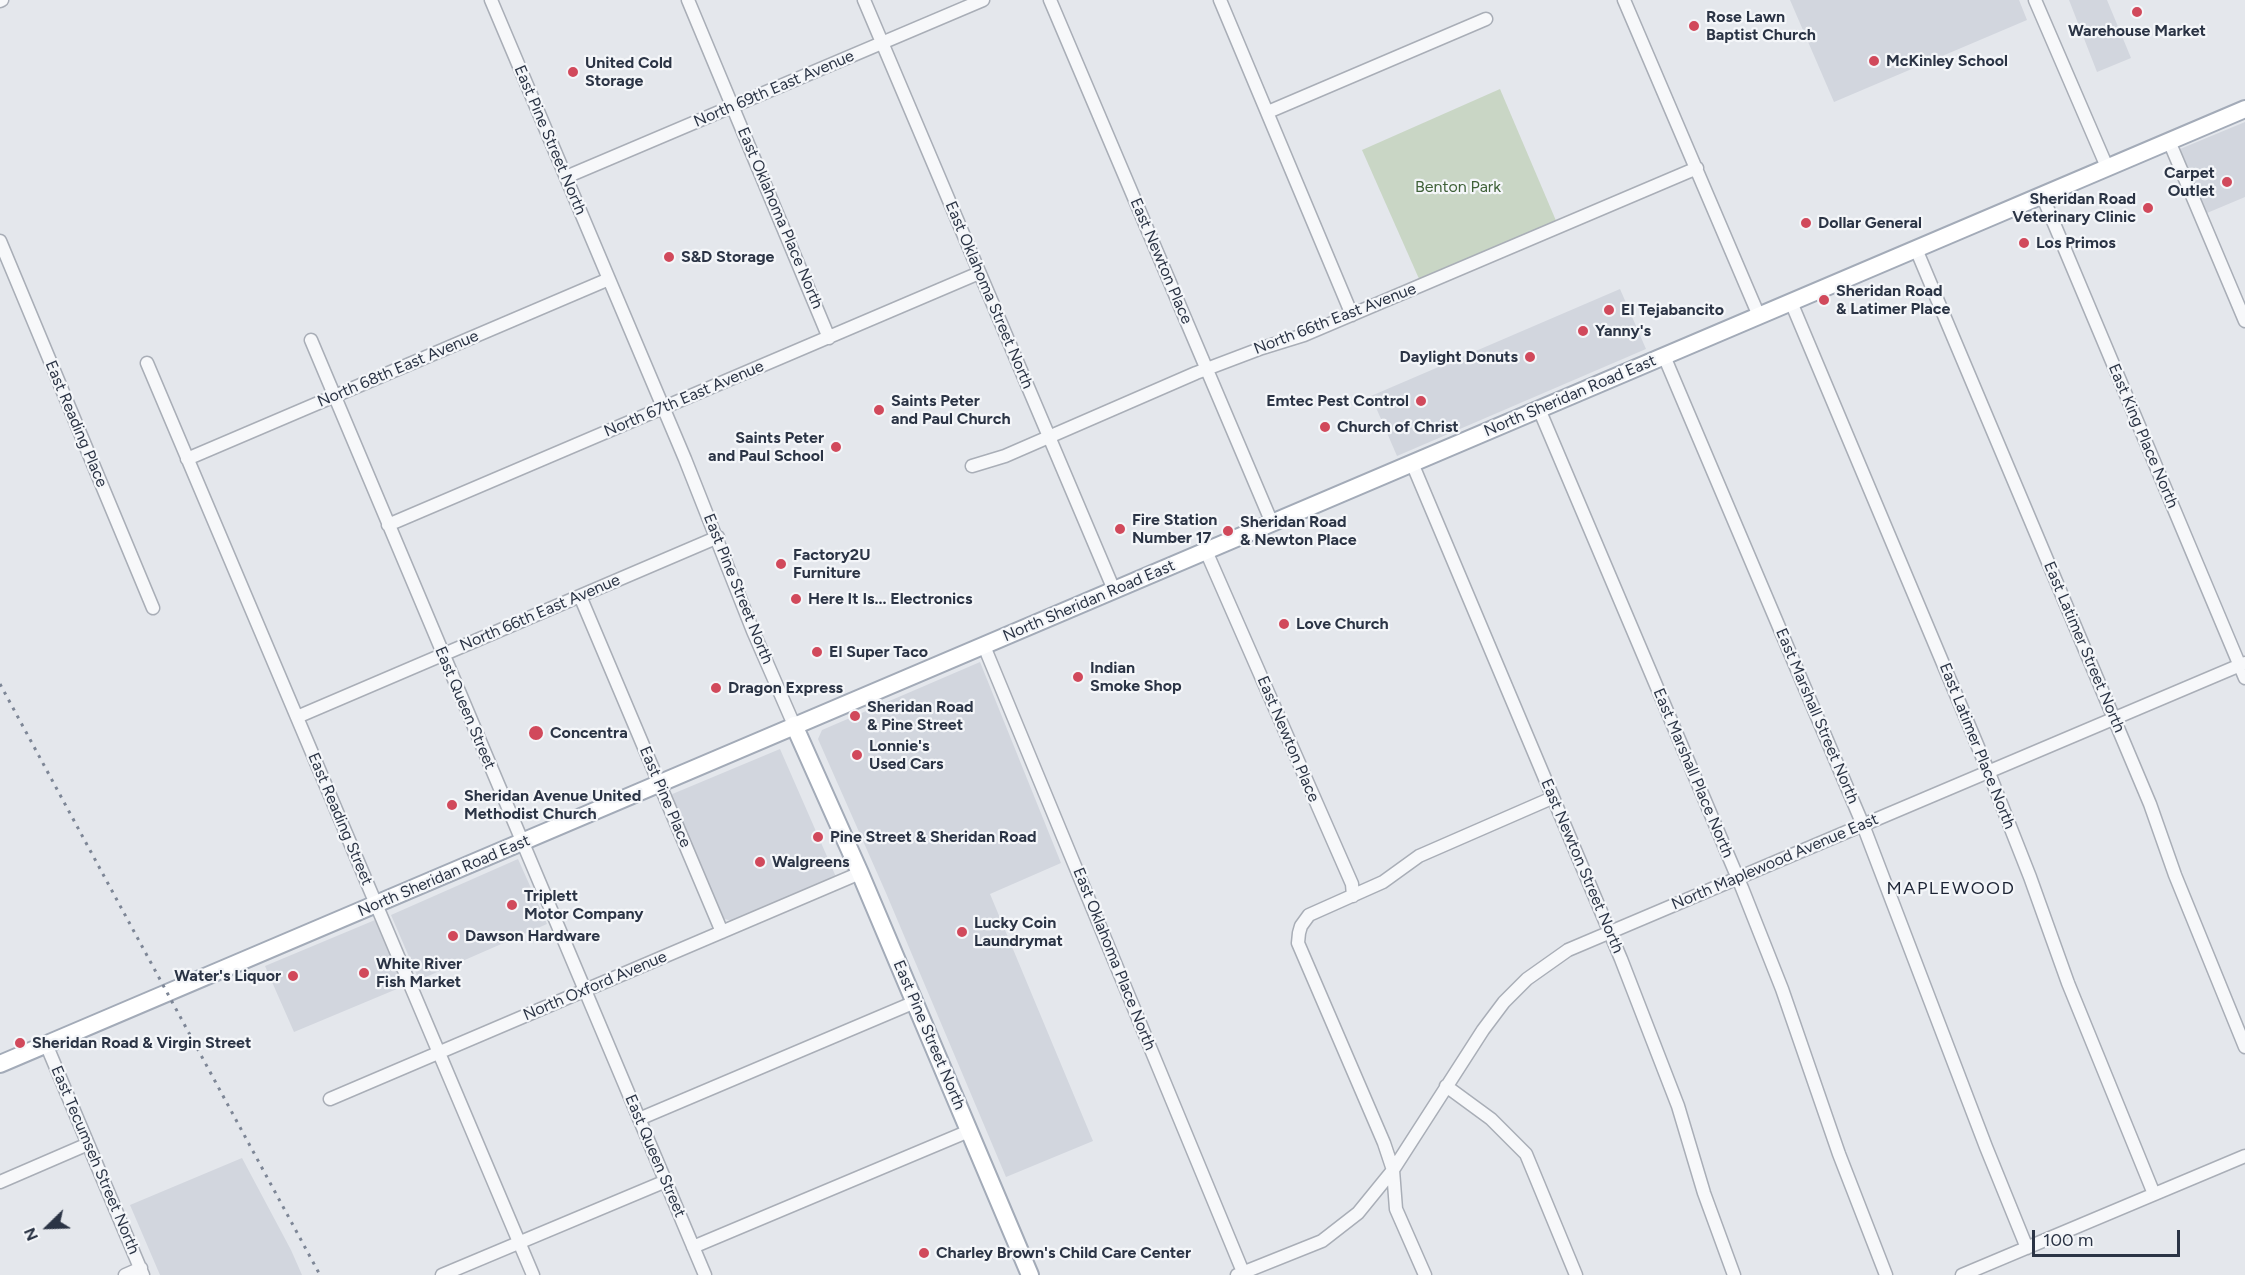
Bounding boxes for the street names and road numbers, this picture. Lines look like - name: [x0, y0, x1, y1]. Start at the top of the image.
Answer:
- street label: North 69th East Avenue: [691, 47, 857, 131]
- street label: East Pine Street North: [510, 62, 590, 218]
- street label: East Oklahoma Place North: [733, 124, 827, 312]
- street label: East Newton Place: [1126, 195, 1196, 327]
- street label: East Oklahoma Street North: [941, 198, 1037, 392]
- street label: North 66th East Avenue: [1251, 279, 1419, 359]
- street label: North 68th East Avenue: [315, 326, 481, 412]
- street label: North Sheridan Road East: [1481, 351, 1659, 441]
- street label: North 67th East Avenue: [601, 357, 767, 441]
- street label: East Reading Place: [41, 358, 111, 490]
- street label: East King Place North: [2104, 361, 2182, 511]
- street label: East Pine Street North: [699, 511, 777, 667]
- street label: North Sheridan Road East: [1000, 556, 1178, 646]
- street label: East Latimer Street North: [2039, 559, 2129, 735]
- street label: North 66th East Avenue: [457, 571, 623, 655]
- street label: East Marshall Street North: [1771, 625, 1863, 807]
- street label: East Queen Street: [430, 644, 500, 772]
- street label: East Latimer Place North: [1935, 660, 2019, 832]
- street label: East Newton Place: [1253, 673, 1323, 805]
- street label: East Marshall Place North: [1649, 685, 1737, 861]
- street label: East Pine Place: [635, 744, 695, 850]
- street label: East Reading Street: [303, 750, 377, 888]
- street label: East Newton Street North: [1537, 776, 1627, 956]
- street label: North Maplewood Avenue East: [1669, 810, 1881, 914]
- street label: North Sheridan Road East: [355, 831, 533, 921]
- street label: East Oklahoma Place North: [1069, 865, 1159, 1053]
- street label: North Oxford Avenue: [520, 947, 670, 1025]
- street label: East Pine Street North: [889, 957, 969, 1113]
- street label: East Tecumseh Street North: [47, 1063, 143, 1257]
- street label: East Queen Street: [620, 1092, 690, 1220]

